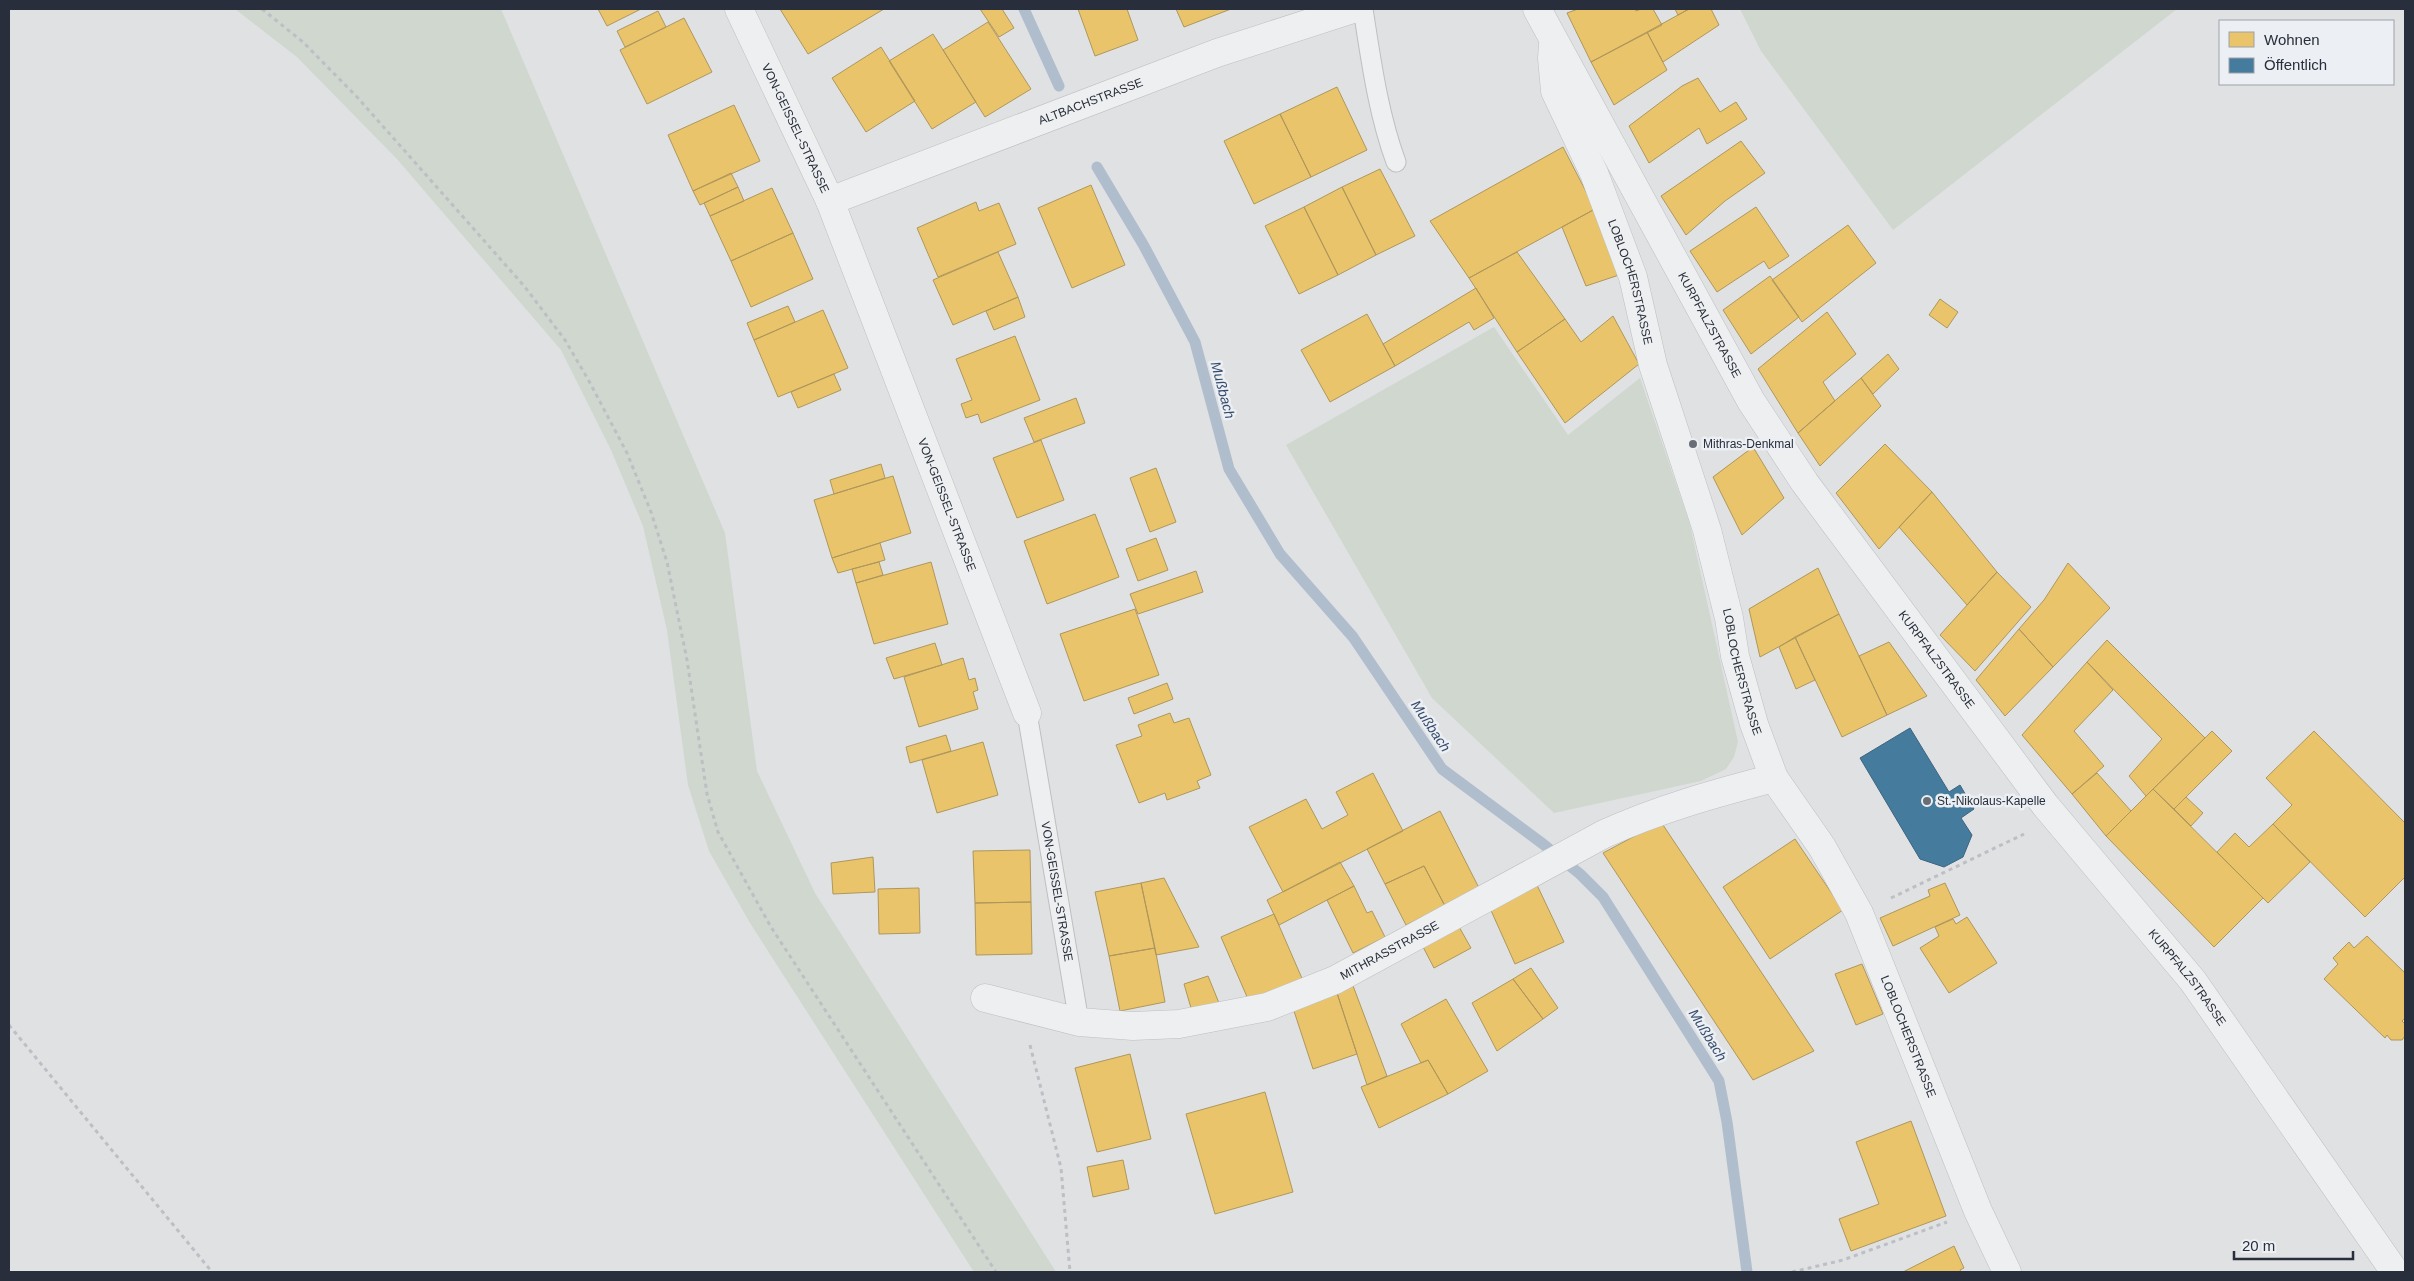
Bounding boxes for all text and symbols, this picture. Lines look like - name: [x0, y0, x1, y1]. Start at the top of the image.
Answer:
- legend: [2219, 20, 2394, 85]
- text: Wohnen: [2264, 31, 2320, 48]
- text: Öffentlich: [2264, 56, 2327, 73]
- street label: VON-GEISSEL-STRASSE: [759, 61, 832, 195]
- street label: ALTBACHSTRASSE: [1036, 75, 1145, 128]
- street label: LOBLOCHERSTRASSE: [1605, 217, 1655, 346]
- street label: KURPFALZSTRASSE: [1675, 270, 1744, 380]
- water label: Mußbach: [1208, 360, 1238, 420]
- street label: VON-GEISSEL-STRASSE: [915, 436, 979, 573]
- place label: Mithras-Denkmal: [1703, 437, 1794, 451]
- marker: Mithras-Denkmal: [1687, 438, 1699, 450]
- street label: LOBLOCHERSTRASSE: [1720, 607, 1765, 737]
- street label: KURPFALZSTRASSE: [1896, 608, 1978, 711]
- water label: Mußbach: [1408, 697, 1454, 755]
- place label: St.-Nikolaus-Kapelle: [1937, 794, 2046, 808]
- marker: St.-Nikolaus-Kapelle: [1921, 795, 1933, 807]
- street label: VON-GEISSEL-STRASSE: [1038, 821, 1076, 962]
- street label: MITHRASSTRASSE: [1338, 918, 1441, 983]
- street label: KURPFALZSTRASSE: [2146, 926, 2229, 1028]
- street label: LOBLOCHERSTRASSE: [1878, 973, 1939, 1100]
- water label: Mußbach: [1686, 1006, 1730, 1064]
- scale bar: [2234, 1228, 2353, 1260]
- text: 20 m: [2242, 1237, 2275, 1254]

